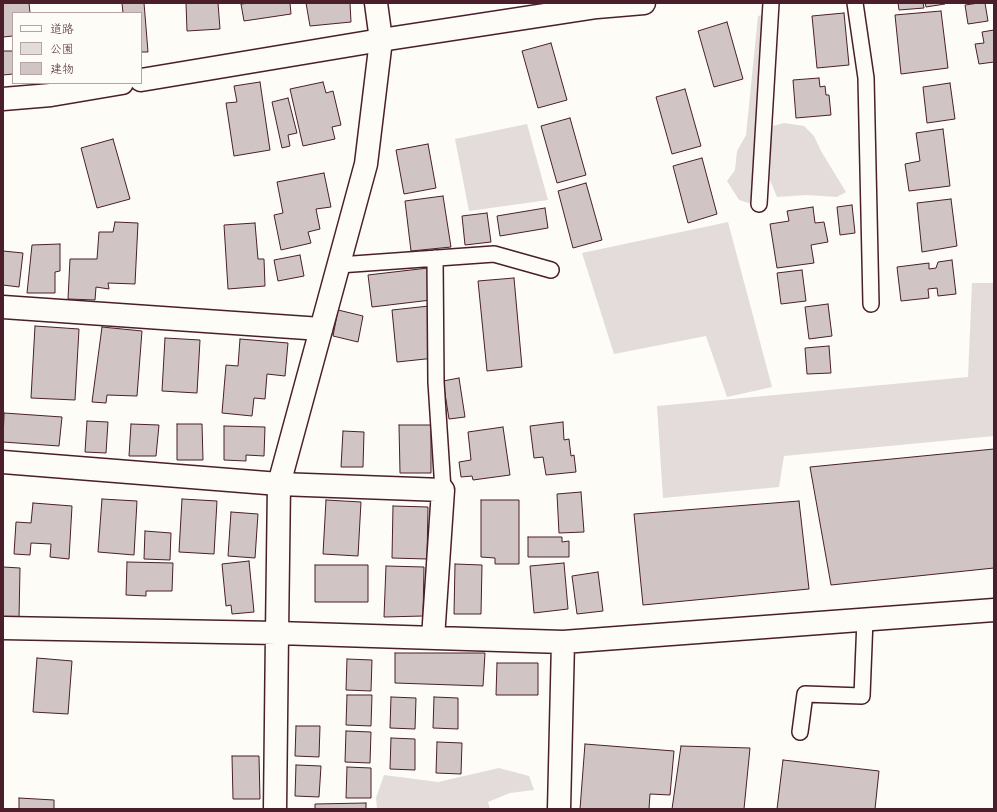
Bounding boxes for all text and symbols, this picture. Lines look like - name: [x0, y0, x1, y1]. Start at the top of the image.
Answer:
- legend: [12, 12, 142, 84]
- text: 道路: [50, 21, 74, 37]
- text: 公園: [50, 41, 74, 57]
- text: 建物: [50, 61, 74, 77]

